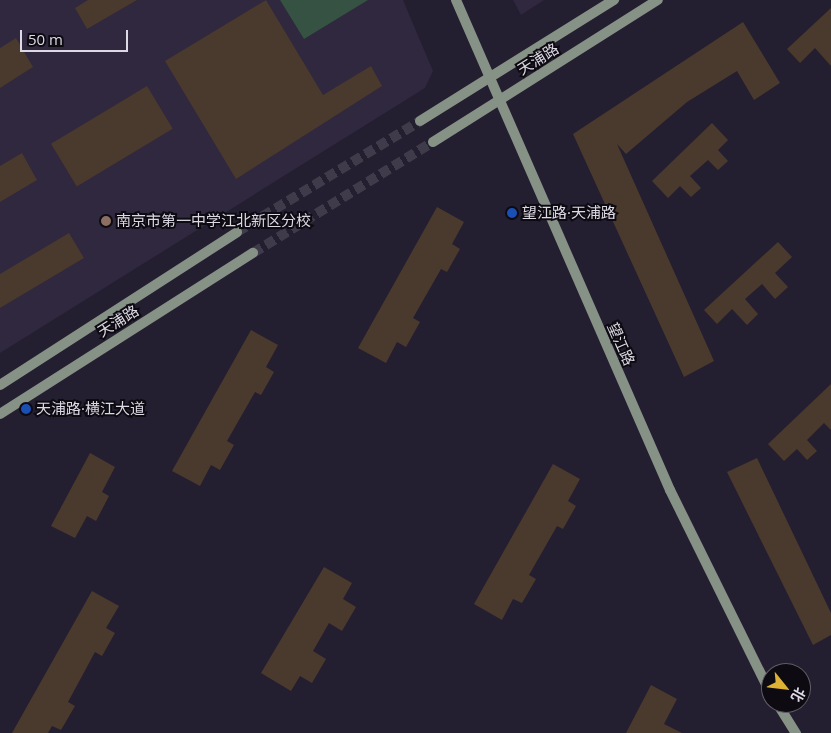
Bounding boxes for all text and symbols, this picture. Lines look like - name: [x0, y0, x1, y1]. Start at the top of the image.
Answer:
- scale bar: [22, 20, 130, 52]
- text: 50 m: [28, 29, 63, 49]
- street label: 天浦路: [514, 39, 562, 79]
- place label: 望江路·天浦路: [522, 204, 616, 222]
- marker: 望江路·天浦路: [506, 207, 518, 219]
- place label: 南京市第一中学江北新区分校: [116, 212, 311, 230]
- marker: 南京市第一中学江北新区分校: [100, 215, 112, 227]
- street label: 天浦路: [94, 301, 142, 341]
- street label: 望江路: [604, 320, 638, 368]
- place label: 天浦路·横江大道: [36, 400, 145, 418]
- marker: 天浦路·横江大道: [20, 403, 32, 415]
- north arrow: [761, 663, 811, 713]
- text: 北: [787, 684, 810, 706]

